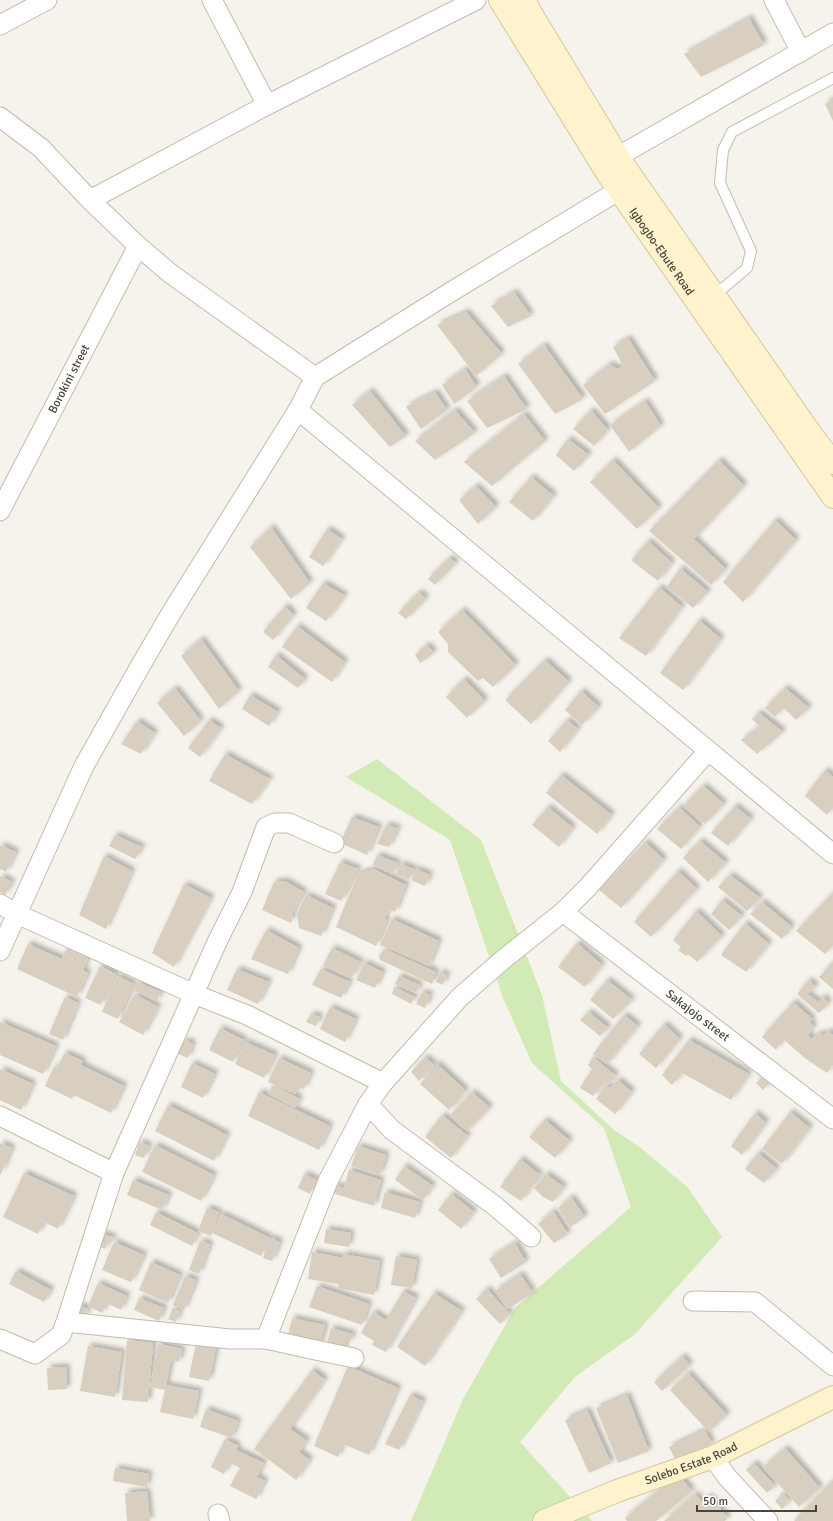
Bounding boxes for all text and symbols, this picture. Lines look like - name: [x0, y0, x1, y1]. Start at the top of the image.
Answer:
- street label: Igbogbo-Ebute Road: [625, 205, 697, 299]
- street label: Borokini street: [45, 342, 93, 416]
- street label: Sakajojo street: [663, 987, 733, 1045]
- street label: Solebo Estate Road: [643, 1439, 740, 1489]
- scale bar: [697, 1487, 816, 1513]
- text: 50 m: [703, 1494, 728, 1509]

